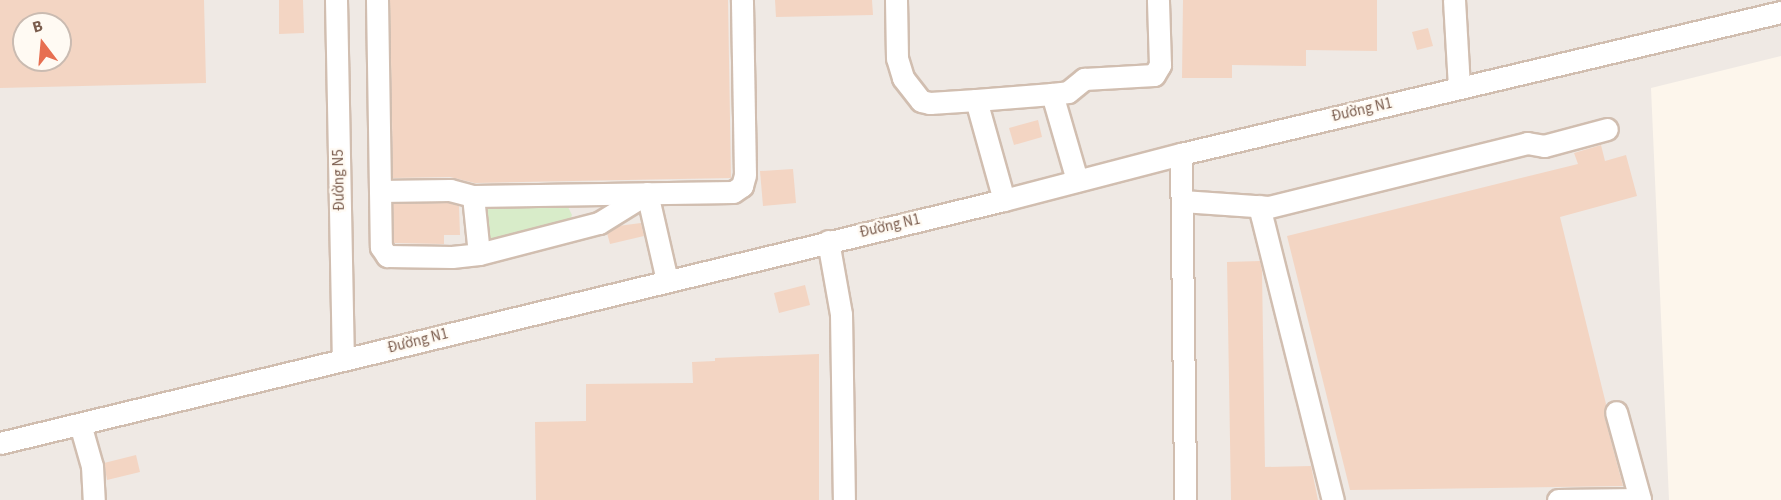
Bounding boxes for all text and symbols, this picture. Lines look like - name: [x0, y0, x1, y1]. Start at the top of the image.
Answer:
- north arrow: [12, 12, 72, 72]
- text: B: [30, 15, 45, 39]
- street label: Đường N1: [1330, 94, 1394, 126]
- street label: Đường N5: [329, 149, 349, 211]
- street label: Đường N1: [858, 210, 922, 242]
- street label: Đường N1: [386, 325, 450, 357]

